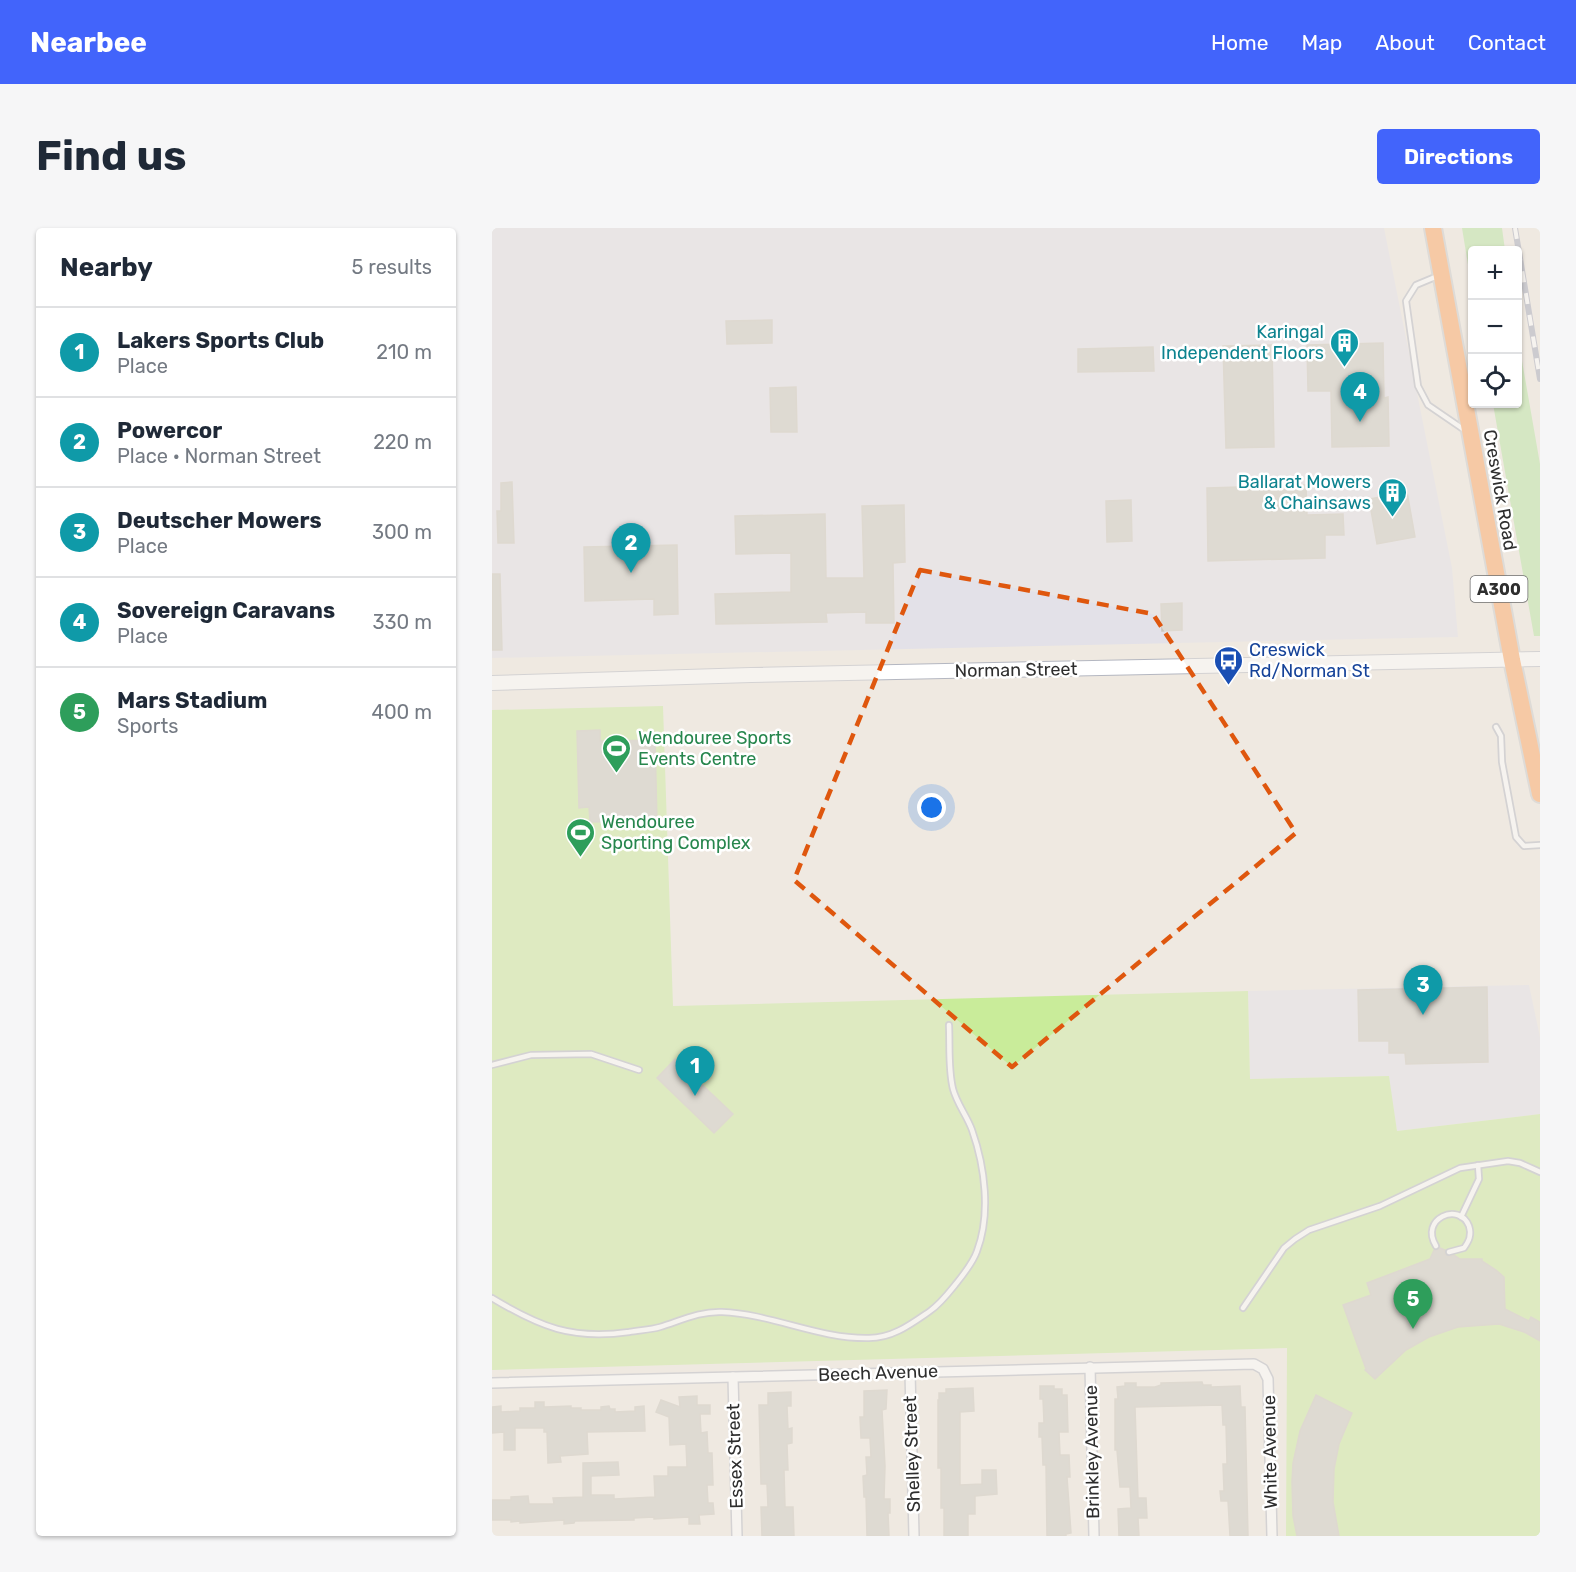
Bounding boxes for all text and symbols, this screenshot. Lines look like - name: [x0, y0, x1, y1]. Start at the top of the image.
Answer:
- text: Nearbee: [30, 26, 147, 59]
- text: Home: [1211, 30, 1268, 55]
- text: Map: [1301, 30, 1342, 55]
- text: About: [1375, 30, 1435, 55]
- text: Contact: [1468, 30, 1546, 55]
- button: Directions: [1377, 129, 1540, 184]
- text: Find us: [36, 131, 187, 181]
- map controls: [1468, 246, 1522, 408]
- button: +: [1468, 246, 1522, 300]
- text: Nearby: [60, 252, 153, 283]
- text: 5 results: [351, 255, 432, 279]
- button: −: [1468, 300, 1522, 354]
- place label: Karingal Independent Floors: [1161, 321, 1324, 364]
- building icon: Karingal Independent Floors: [1329, 326, 1361, 368]
- text: Lakers Sports Club: [117, 327, 324, 354]
- text: 1: [75, 340, 84, 364]
- text: 210 m: [376, 340, 432, 364]
- text: Place: [117, 354, 168, 378]
- button: locate: [1468, 354, 1522, 408]
- pin: 4: [1340, 372, 1380, 422]
- text: Powercor: [117, 417, 222, 444]
- street label: Creswick Road: [1479, 428, 1521, 552]
- text: 2: [73, 430, 86, 454]
- text: 220 m: [373, 430, 432, 454]
- text: Place · Norman Street: [117, 444, 321, 468]
- place label: Ballarat Mowers & Chainsaws: [1238, 471, 1371, 514]
- building icon: Ballarat Mowers & Chainsaws: [1376, 476, 1408, 518]
- text: Deutscher Mowers: [117, 507, 322, 534]
- text: 3: [73, 520, 86, 544]
- text: 300 m: [372, 520, 432, 544]
- pin: 2: [612, 524, 650, 573]
- text: Place: [117, 534, 168, 558]
- road number: A300: [1470, 576, 1528, 602]
- text: Sovereign Caravans: [117, 597, 335, 624]
- text: 4: [73, 610, 86, 634]
- text: 330 m: [373, 610, 432, 634]
- text: Place: [117, 624, 168, 648]
- place label: Creswick Rd/Norman St: [1249, 639, 1370, 682]
- bus stop icon: Creswick Rd/Norman St: [1212, 644, 1244, 686]
- street label: Norman Street: [954, 658, 1078, 682]
- text: Mars Stadium: [117, 687, 267, 714]
- text: 5: [73, 700, 86, 724]
- text: 400 m: [372, 700, 432, 724]
- text: Sports: [117, 714, 178, 738]
- place label: Wendouree Sports Events Centre: [638, 727, 791, 770]
- sports icon: Wendouree Sports Events Centre: [601, 732, 633, 774]
- your location: [917, 793, 946, 822]
- place label: Wendouree Sporting Complex: [601, 811, 751, 854]
- sports icon: Wendouree Sporting Complex: [564, 816, 596, 858]
- pin: 3: [1404, 966, 1442, 1015]
- pin: 1: [676, 1046, 714, 1096]
- pin: 5: [1394, 1280, 1432, 1329]
- street label: Beech Avenue: [818, 1360, 938, 1386]
- street label: Brinkley Avenue: [1080, 1385, 1104, 1519]
- street label: Shelley Street: [899, 1395, 925, 1513]
- street label: White Avenue: [1258, 1395, 1282, 1509]
- street label: Essex Street: [722, 1403, 748, 1509]

